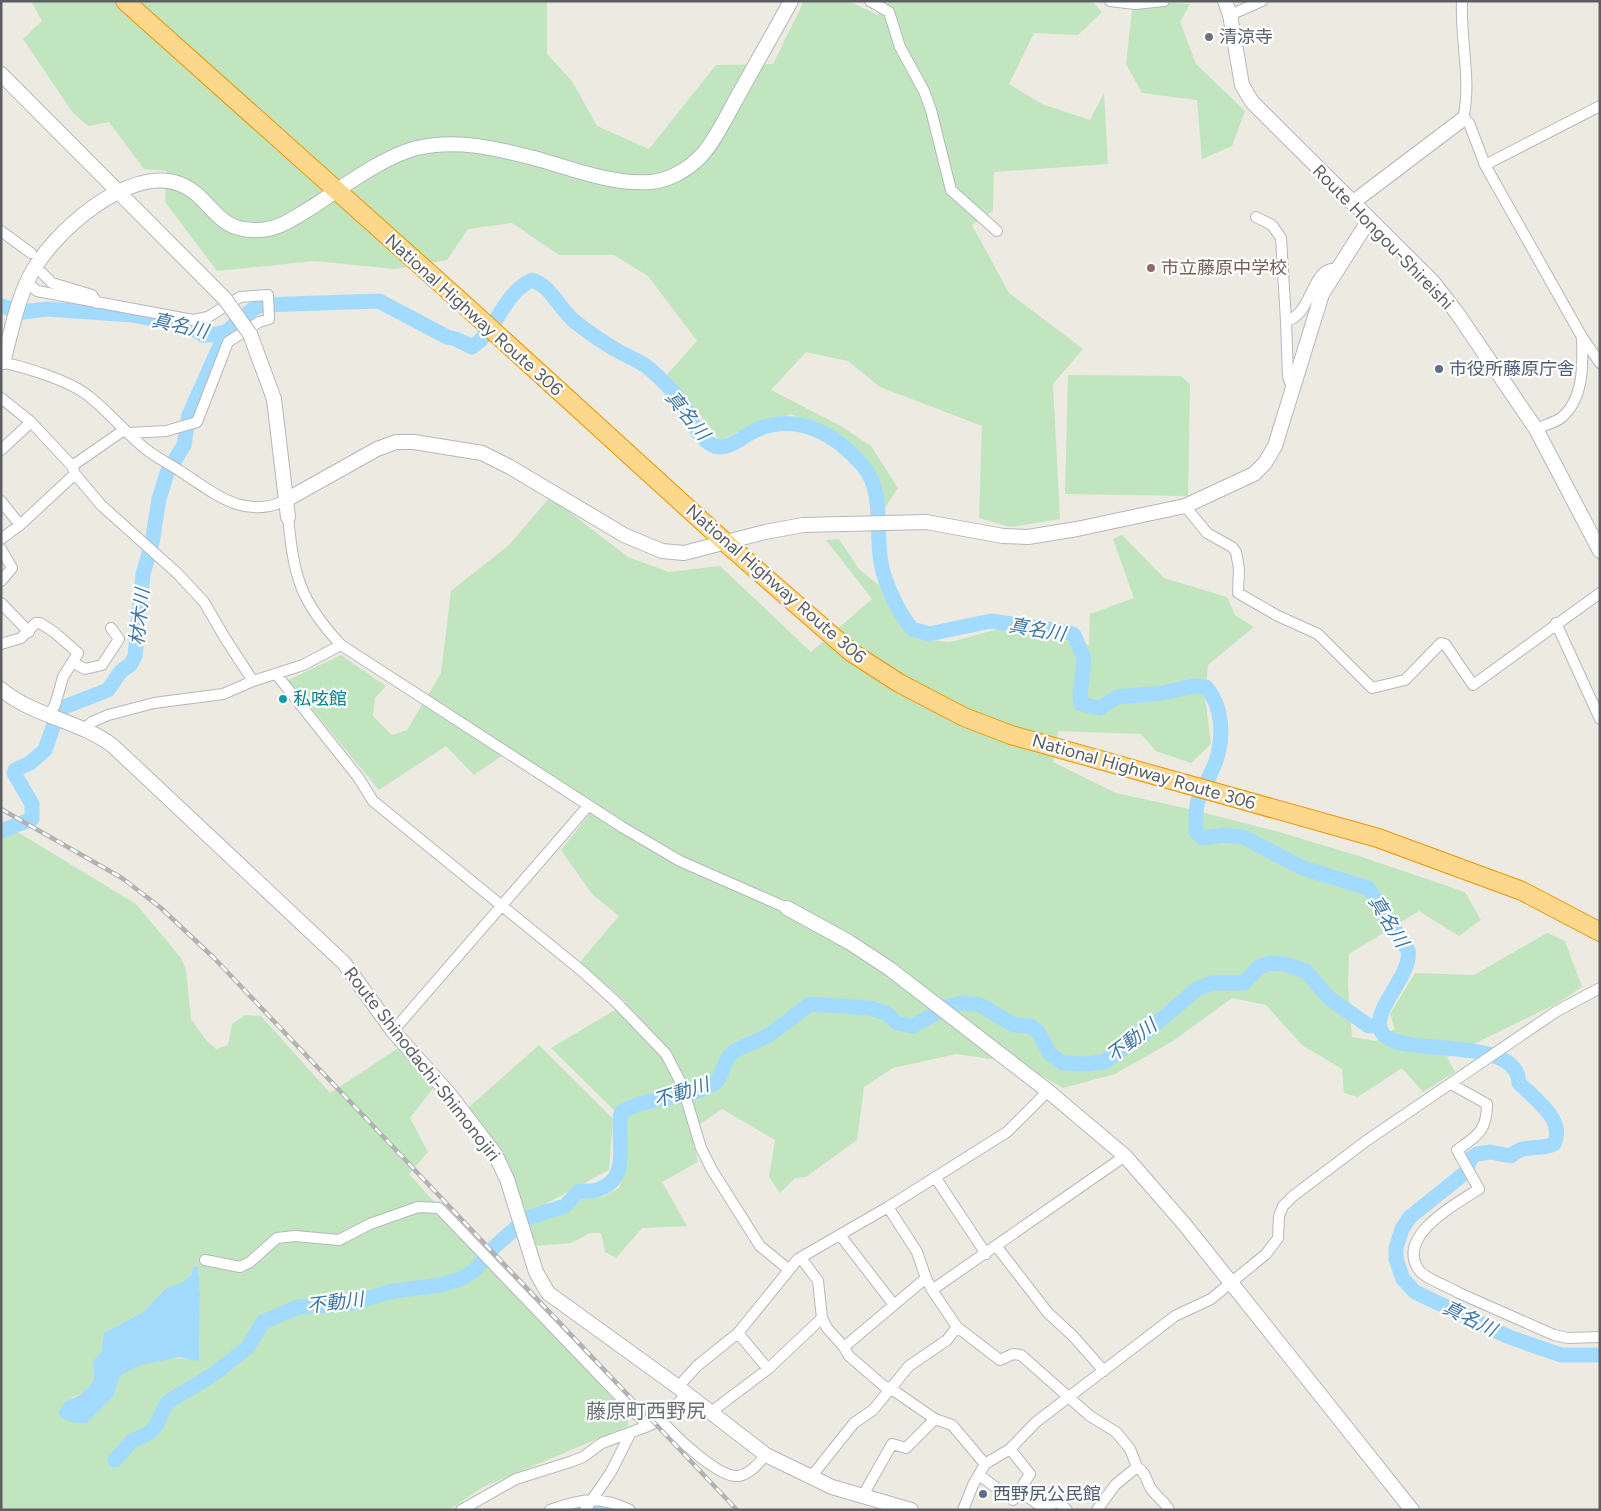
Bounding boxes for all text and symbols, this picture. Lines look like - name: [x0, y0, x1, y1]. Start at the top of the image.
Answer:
- place label: 清涼寺: [1219, 26, 1273, 48]
- marker: 清涼寺: [1203, 31, 1215, 43]
- street label: Route Hongou-Shireishi: [1308, 160, 1458, 314]
- street label: National Highway Route 306: [381, 229, 567, 401]
- place label: 市立藤原中学校: [1161, 257, 1287, 279]
- marker: 市立藤原中学校: [1145, 262, 1157, 274]
- water label: 真名川: [150, 308, 212, 344]
- place label: 市役所藤原庁舎: [1449, 358, 1575, 380]
- marker: 市役所藤原庁舎: [1433, 363, 1445, 375]
- water label: 真名川: [661, 386, 716, 446]
- street label: National Highway Route 306: [681, 500, 871, 668]
- water label: 材木川: [125, 586, 154, 647]
- water label: 真名川: [1007, 613, 1069, 646]
- place label: 私呟館: [293, 688, 347, 710]
- marker: 私呟館: [277, 693, 289, 705]
- street label: National Highway Route 306: [1030, 730, 1258, 814]
- water label: 真名川: [1364, 891, 1414, 953]
- street label: Route Shinodachi-Shimonojiri: [339, 962, 505, 1166]
- water label: 不動川: [1102, 1013, 1163, 1067]
- water label: 不動川: [650, 1072, 714, 1112]
- water label: 不動川: [305, 1287, 367, 1317]
- water label: 真名川: [1439, 1296, 1502, 1342]
- district label: 藤原町西野尻: [586, 1399, 706, 1423]
- place label: 西野尻公民館: [993, 1483, 1101, 1505]
- marker: 西野尻公民館: [977, 1488, 989, 1500]

